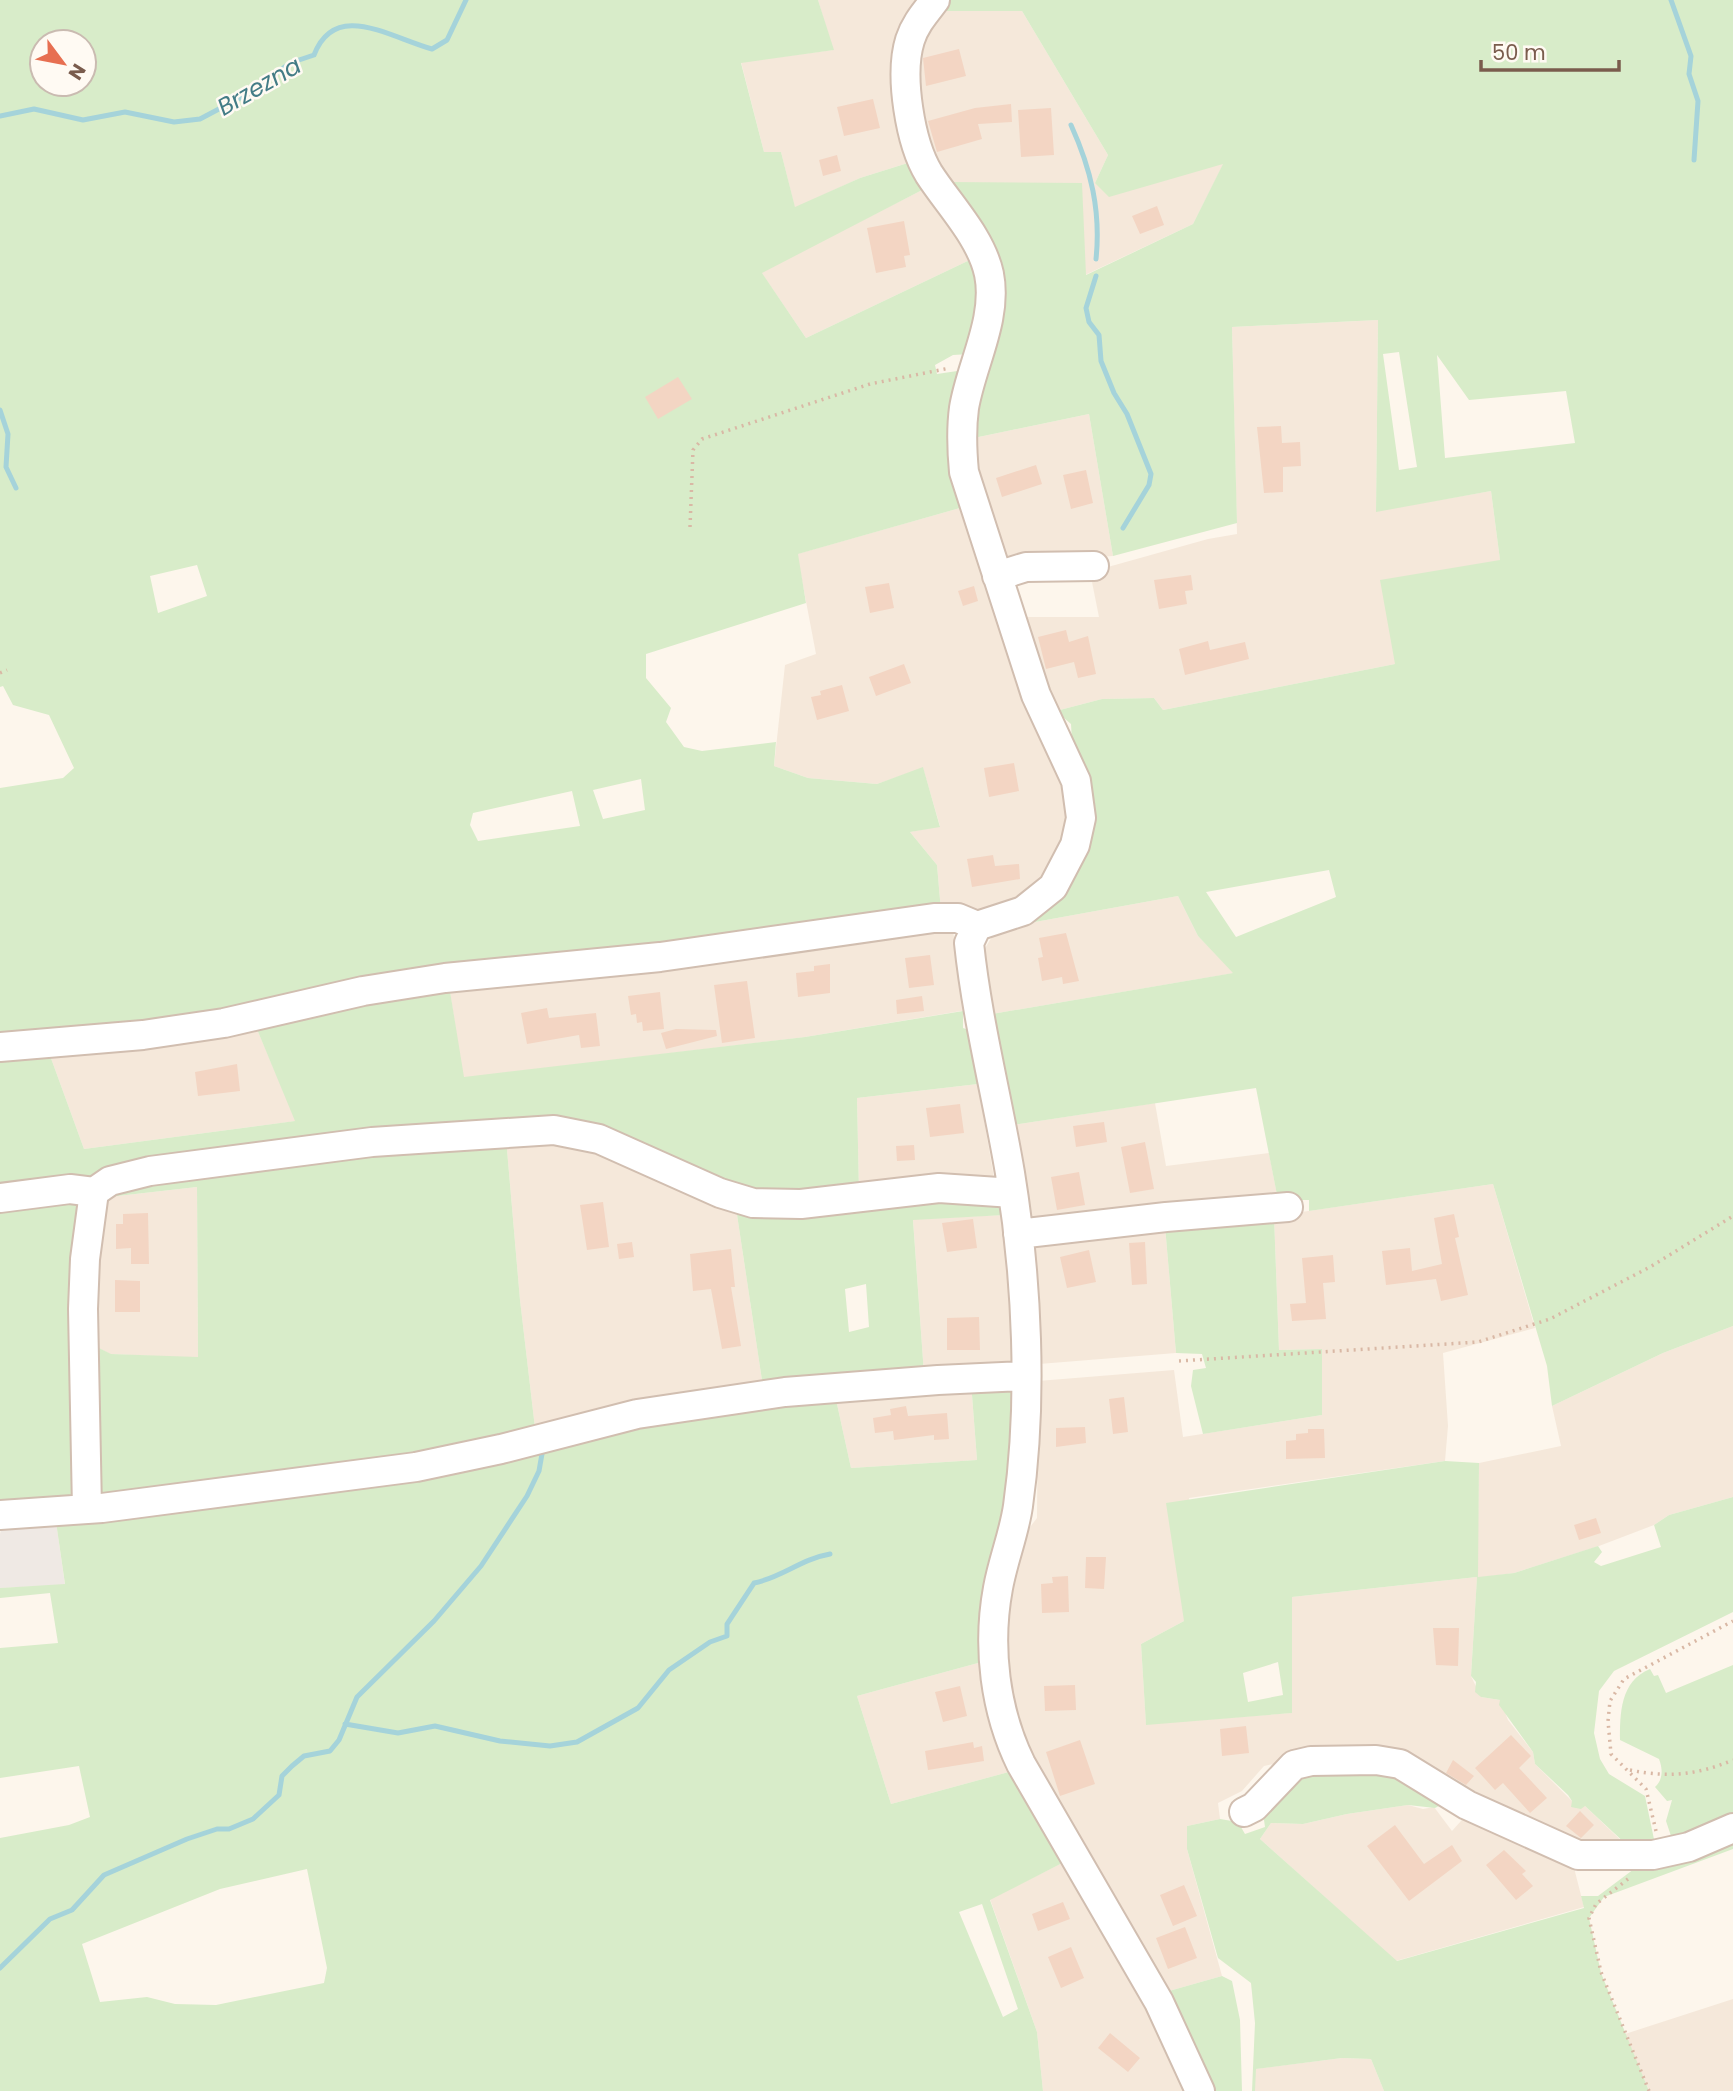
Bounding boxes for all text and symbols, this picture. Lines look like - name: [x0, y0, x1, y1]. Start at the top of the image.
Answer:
- north arrow: [28, 28, 98, 98]
- scale bar: [1481, 28, 1619, 72]
- text: 50 m: [1492, 38, 1546, 67]
- water label: Brzezna: [211, 49, 307, 123]
- text: N: [62, 59, 92, 85]

